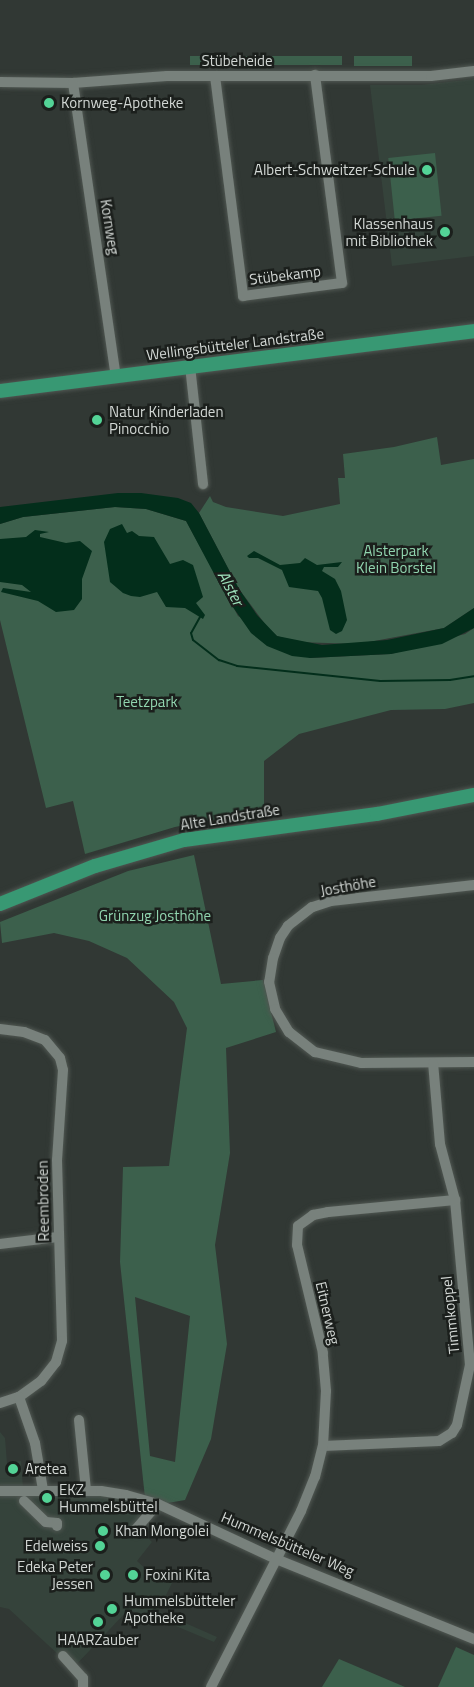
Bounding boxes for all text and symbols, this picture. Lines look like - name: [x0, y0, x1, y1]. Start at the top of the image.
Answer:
- street label: Stübeheide: [201, 52, 273, 70]
- place label: Kornweg-Apotheke: [61, 94, 183, 112]
- marker: Kornweg-Apotheke: [42, 96, 56, 110]
- place label: Albert-Schweitzer-Schule: [254, 161, 415, 179]
- marker: Albert-Schweitzer-Schule: [420, 163, 434, 177]
- street label: Kornweg: [97, 198, 123, 256]
- place label: Klassenhaus mit Bibliothek: [346, 214, 433, 249]
- marker: Klassenhaus mit Bibliothek: [438, 225, 452, 239]
- street label: Stübekamp: [248, 262, 322, 288]
- street label: Wellingsbütteler Landstraße: [145, 324, 325, 364]
- place label: Natur Kinderladen Pinocchio: [109, 402, 223, 437]
- marker: Natur Kinderladen Pinocchio: [90, 413, 104, 427]
- park label: Alsterpark Klein Borstel: [356, 541, 436, 576]
- water label: Alster: [214, 567, 248, 609]
- park label: Teetzpark: [116, 693, 178, 711]
- street label: Alte Landstraße: [179, 800, 281, 834]
- street label: Josthöhe: [319, 872, 377, 900]
- park label: Grünzug Josthöhe: [99, 907, 211, 925]
- street label: Reembroden: [33, 1160, 53, 1242]
- street label: Timmkoppel: [437, 1275, 463, 1355]
- street label: Eitnerweg: [312, 1280, 344, 1346]
- place label: Aretea: [25, 1460, 67, 1478]
- marker: Aretea: [6, 1462, 20, 1476]
- place label: EKZ Hummelsbüttel: [59, 1480, 158, 1515]
- marker: EKZ Hummelsbüttel: [40, 1491, 54, 1505]
- street label: Hummelsbütteler Weg: [219, 1508, 357, 1580]
- place label: Khan Mongolei: [115, 1522, 209, 1540]
- marker: Khan Mongolei: [96, 1524, 110, 1538]
- place label: Edelweiss: [25, 1537, 88, 1555]
- marker: Edelweiss: [93, 1539, 107, 1553]
- place label: Edeka Peter Jessen: [17, 1557, 93, 1592]
- place label: Foxini Kita: [145, 1566, 210, 1584]
- marker: Edeka Peter Jessen: [98, 1568, 112, 1582]
- marker: Foxini Kita: [126, 1568, 140, 1582]
- place label: Hummelsbütteler Apotheke: [124, 1591, 235, 1626]
- marker: Hummelsbütteler Apotheke: [105, 1602, 119, 1616]
- marker: HAARZauber: [91, 1615, 105, 1629]
- place label: HAARZauber: [57, 1631, 139, 1649]

